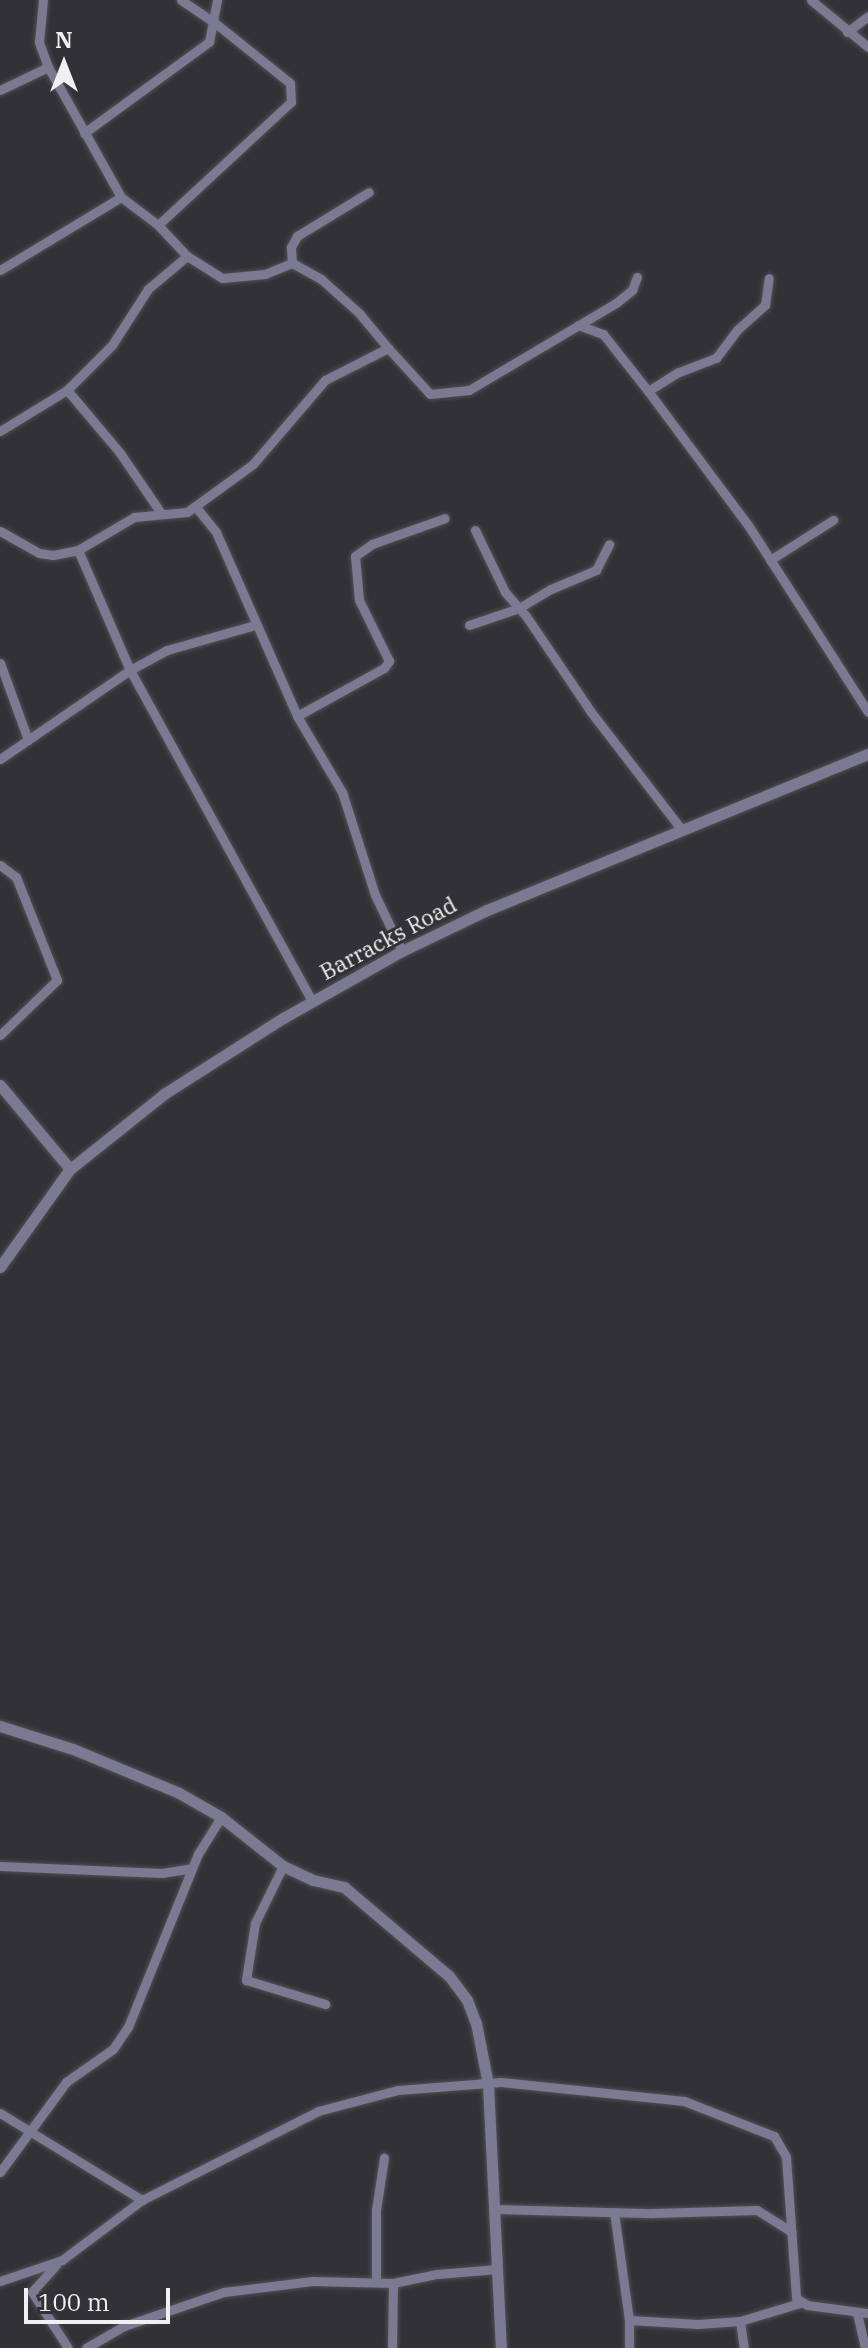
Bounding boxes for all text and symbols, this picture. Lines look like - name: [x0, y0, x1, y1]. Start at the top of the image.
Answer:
- north arrow: [24, 24, 104, 104]
- text: N: [55, 25, 73, 54]
- street label: Barracks Road: [315, 891, 461, 985]
- scale bar: [28, 2272, 174, 2322]
- text: 100 m: [38, 2286, 110, 2318]

